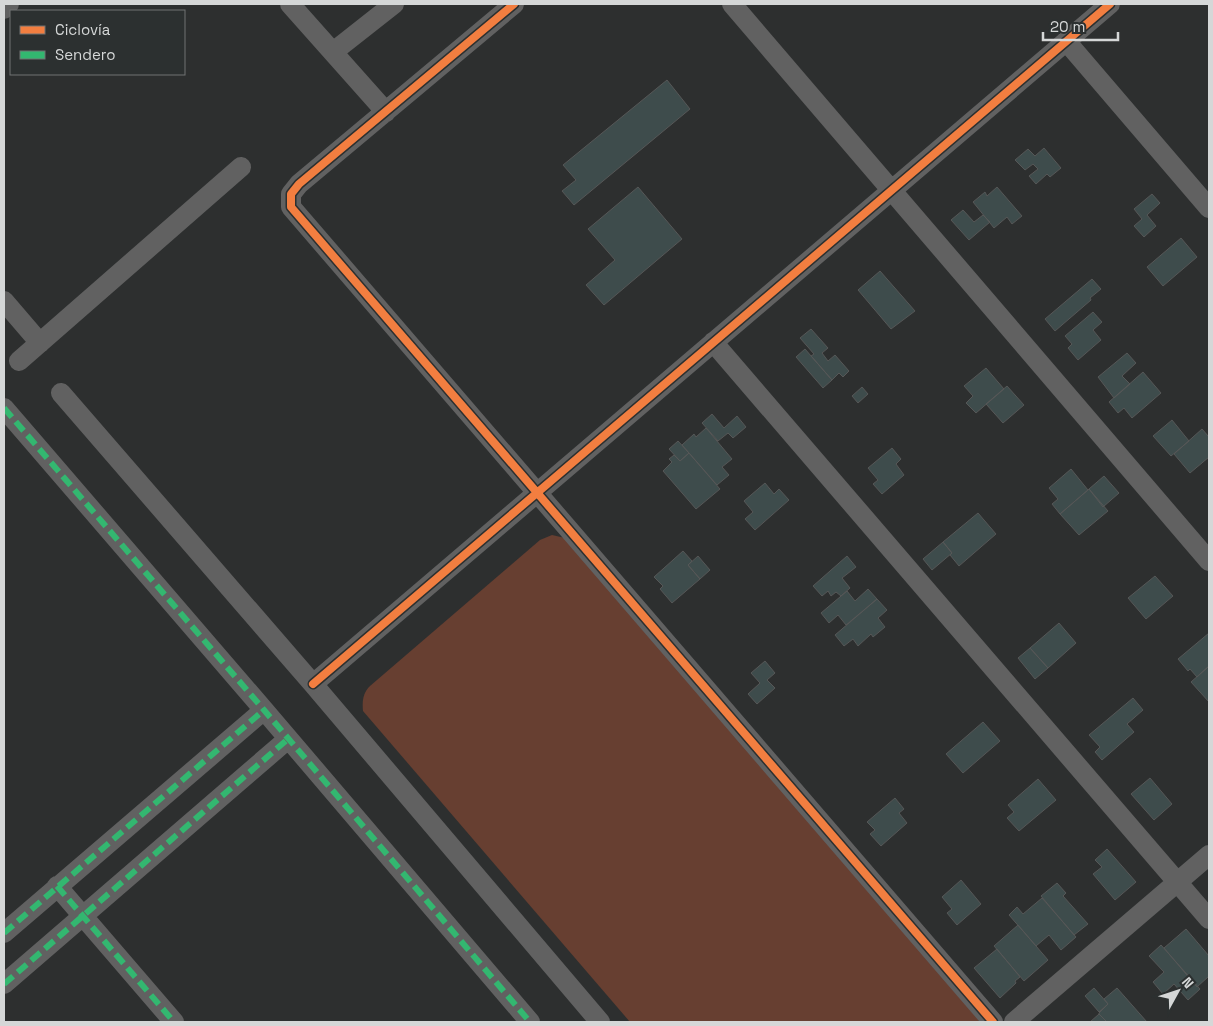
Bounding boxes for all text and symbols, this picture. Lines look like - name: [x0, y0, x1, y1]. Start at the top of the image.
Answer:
- legend: [10, 10, 185, 75]
- scale bar: [1043, 10, 1118, 42]
- text: 20 m: [1050, 17, 1085, 36]
- text: Ciclovía: [55, 20, 111, 39]
- text: Sendero: [55, 45, 115, 64]
- north arrow: [1153, 966, 1203, 1016]
- text: N: [1178, 973, 1198, 992]

